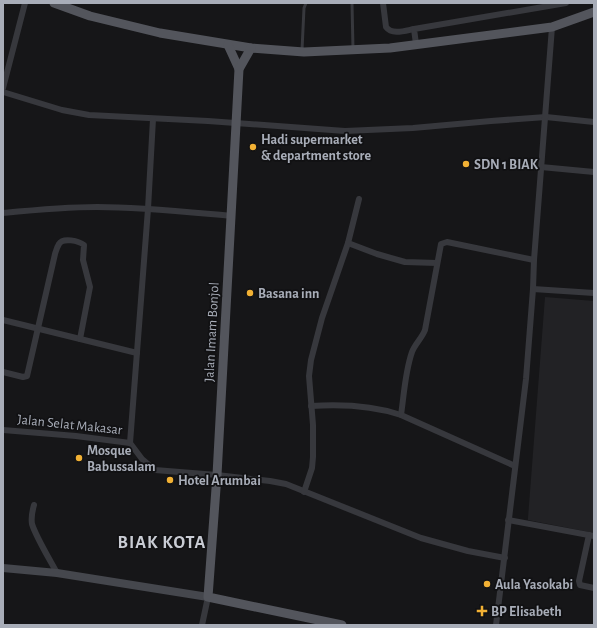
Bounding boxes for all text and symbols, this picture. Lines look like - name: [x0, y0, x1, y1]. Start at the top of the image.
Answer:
- place label: Hadi supermarket & department store: [261, 133, 371, 163]
- marker: Hadi supermarket & department store: [248, 142, 258, 152]
- place label: SDN 1 BIAK: [474, 158, 539, 172]
- marker: SDN 1 BIAK: [461, 159, 471, 169]
- street label: Jalan Imam Bonjol: [202, 282, 222, 382]
- place label: Basana inn: [258, 287, 320, 301]
- marker: Basana inn: [245, 288, 255, 298]
- street label: Jalan Selat Makasar: [17, 413, 123, 438]
- place label: Mosque Babussalam: [87, 444, 156, 474]
- marker: Mosque Babussalam: [74, 453, 84, 463]
- place label: Hotel Arumbai: [178, 474, 261, 488]
- marker: Hotel Arumbai: [165, 475, 175, 485]
- district label: BIAK KOTA: [118, 534, 206, 552]
- place label: Aula Yasokabi: [495, 578, 573, 592]
- marker: Aula Yasokabi: [482, 579, 492, 589]
- marker: BP Elisabeth: [476, 605, 488, 617]
- place label: BP Elisabeth: [491, 605, 562, 619]

